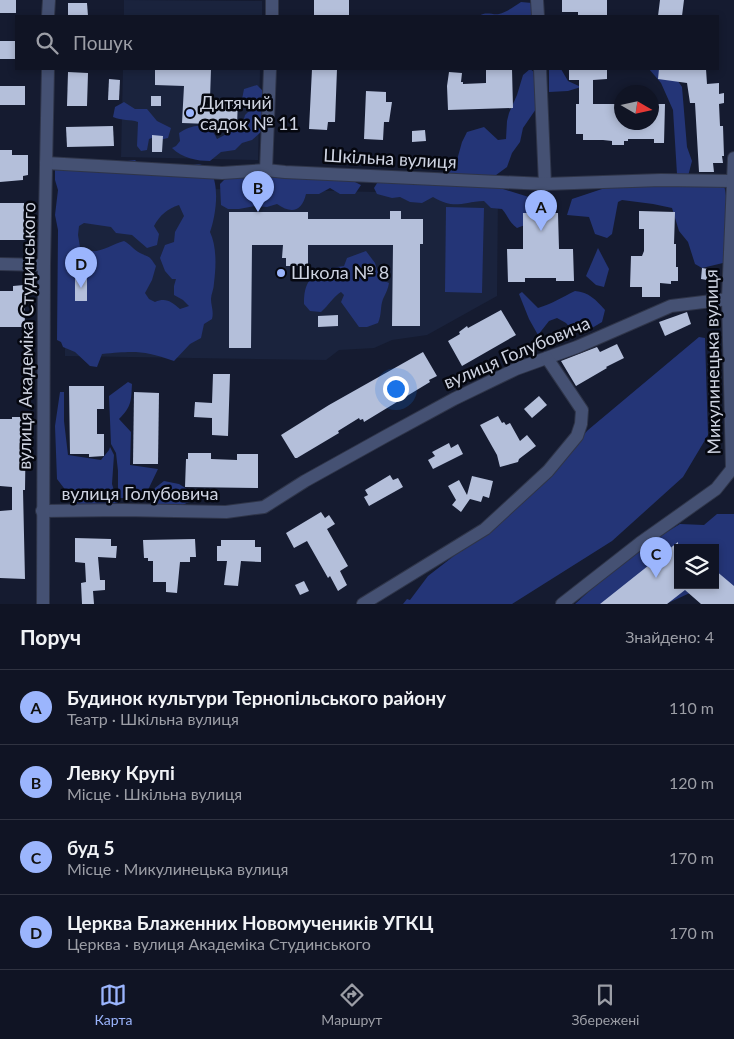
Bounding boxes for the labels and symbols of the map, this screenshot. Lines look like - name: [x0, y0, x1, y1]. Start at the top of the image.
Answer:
- north arrow: [614, 85, 659, 130]
- place label: Дитячий садок № 11: [200, 91, 299, 134]
- marker: Дитячий садок № 11: [184, 107, 196, 119]
- street label: Шкільна вулиця: [323, 144, 457, 172]
- pin: B: [242, 171, 274, 212]
- pin: A: [525, 190, 557, 231]
- street label: вулиця Академіка Студинського: [13, 202, 39, 470]
- pin: D: [65, 247, 97, 288]
- place label: Школа № 8: [291, 261, 389, 283]
- marker: Школа № 8: [275, 267, 287, 279]
- street label: Микулинецька вулиця: [699, 269, 725, 455]
- street label: вулиця Голубовича: [440, 311, 593, 393]
- your location: [383, 376, 409, 402]
- street label: вулиця Голубовича: [62, 482, 218, 504]
- pin: C: [640, 537, 672, 578]

